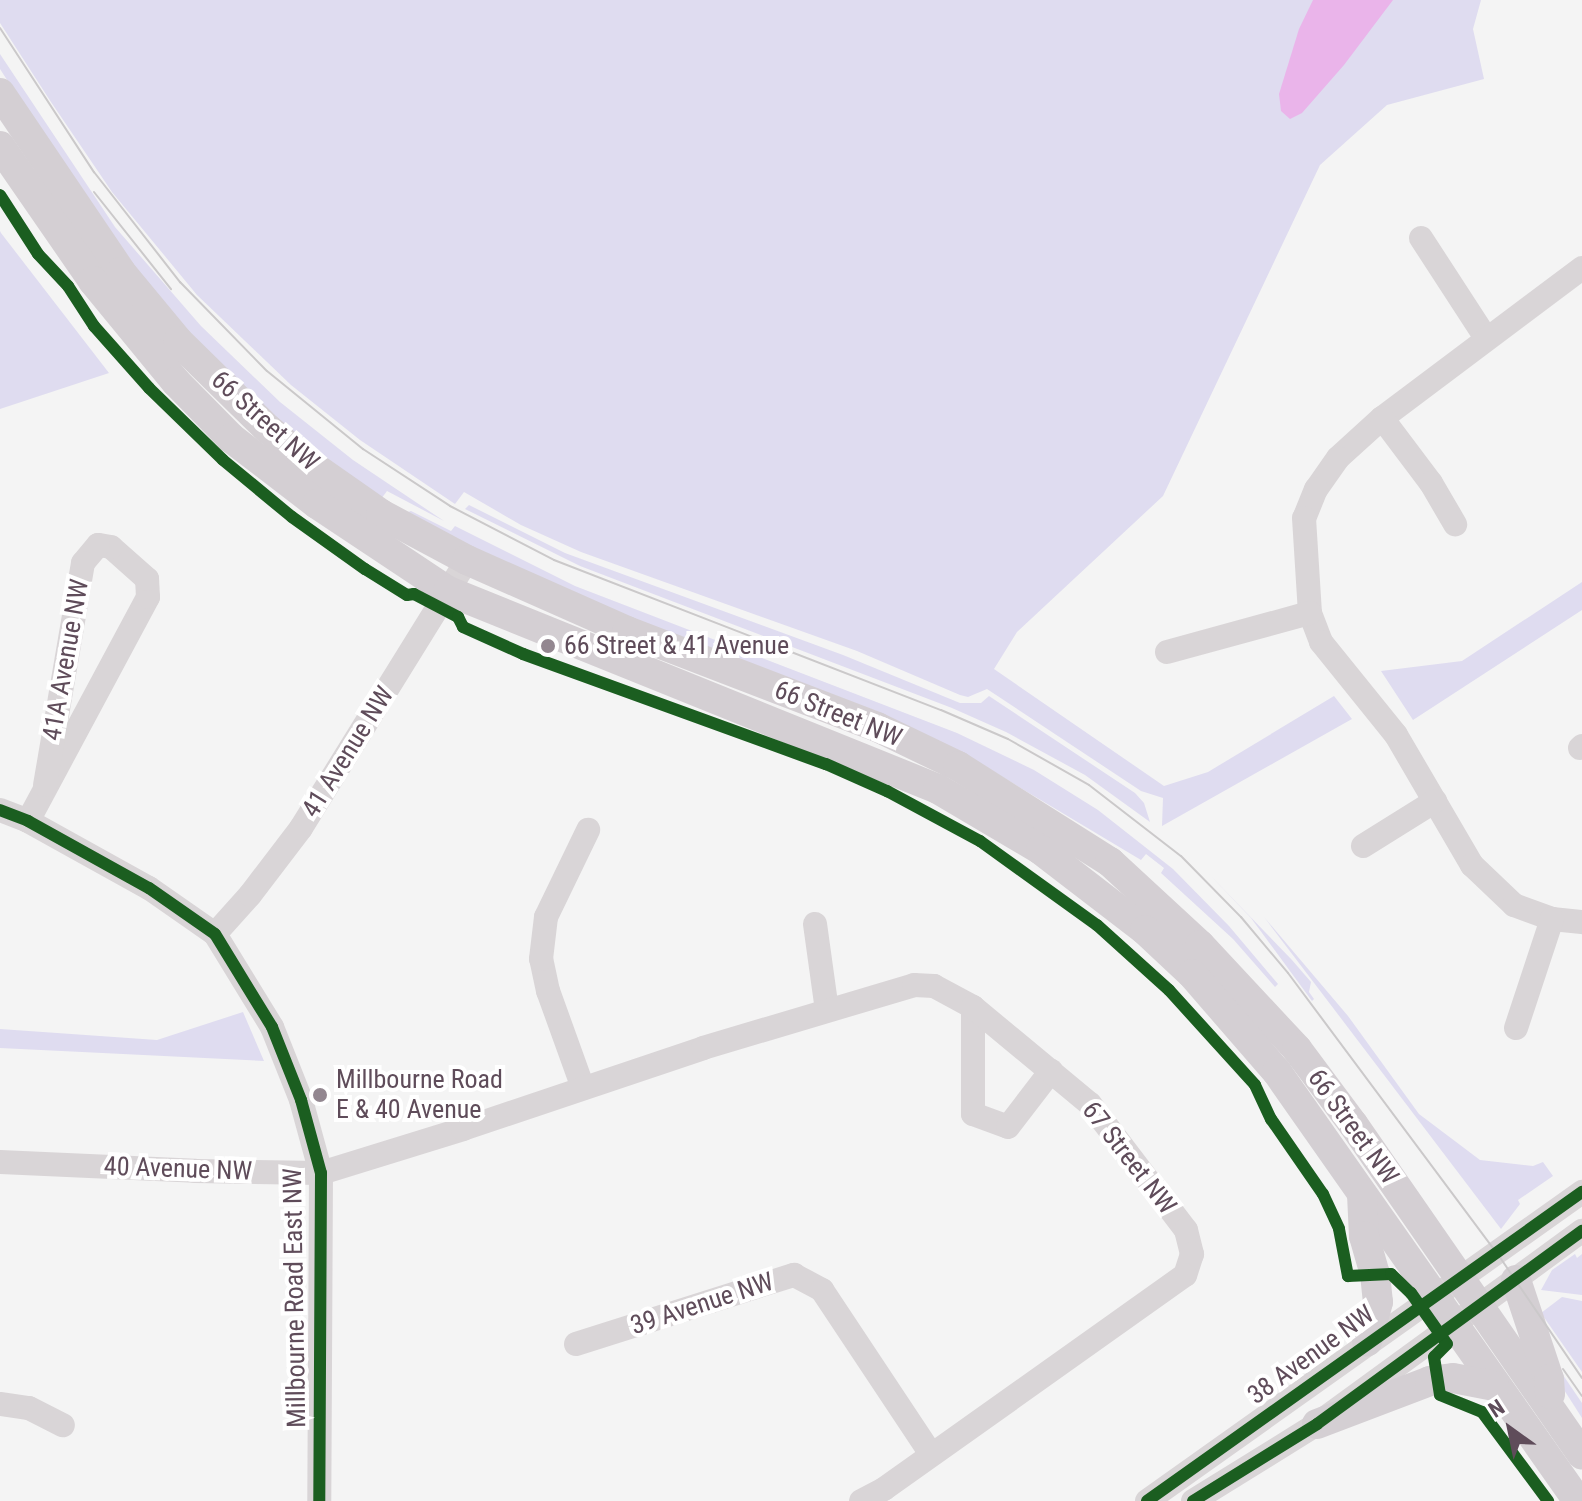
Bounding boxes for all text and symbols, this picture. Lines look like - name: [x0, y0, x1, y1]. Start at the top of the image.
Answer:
- street label: 66 Street NW: [205, 364, 325, 478]
- street label: 41A Avenue NW: [36, 577, 96, 743]
- place label: 66 Street & 41 Avenue: [564, 630, 789, 662]
- marker: 66 Street & 41 Avenue: [539, 637, 557, 655]
- street label: 66 Street NW: [770, 674, 906, 754]
- street label: 41 Avenue NW: [295, 681, 401, 823]
- street label: 66 Street NW: [1301, 1063, 1405, 1191]
- place label: Millbourne Road E & 40 Avenue: [336, 1064, 503, 1126]
- marker: Millbourne Road E & 40 Avenue: [311, 1086, 329, 1104]
- street label: 67 Street NW: [1075, 1095, 1183, 1221]
- street label: 40 Avenue NW: [103, 1151, 253, 1187]
- street label: Millbourne Road East NW: [277, 1168, 313, 1428]
- street label: 39 Avenue NW: [627, 1266, 777, 1342]
- street label: 38 Avenue NW: [1242, 1299, 1380, 1411]
- north arrow: [1470, 1389, 1550, 1469]
- text: N: [1484, 1394, 1509, 1423]

